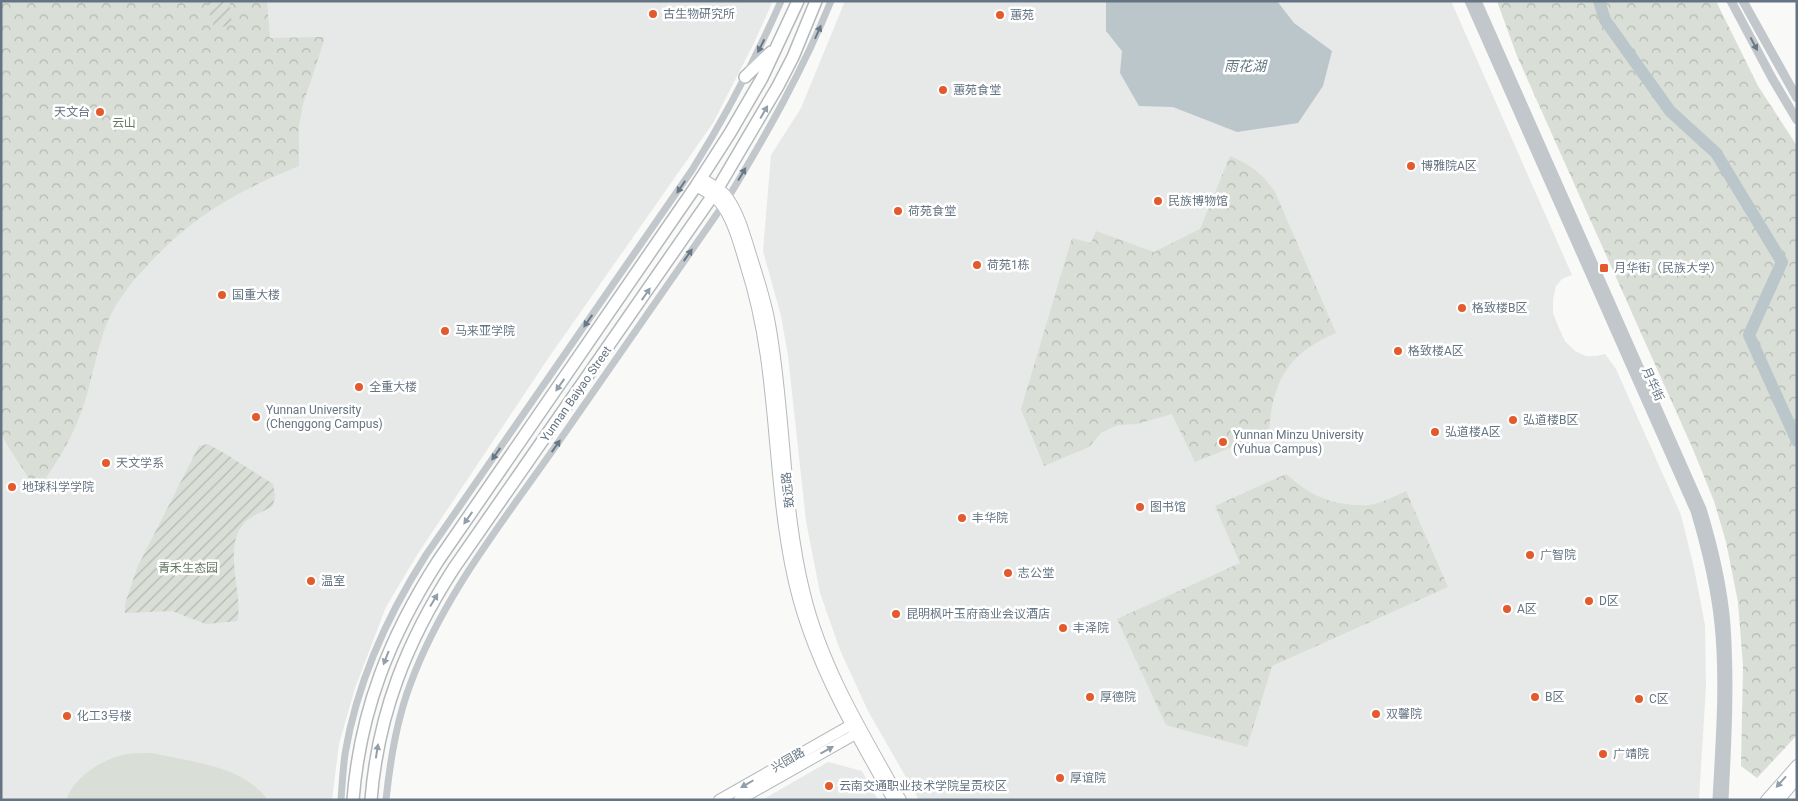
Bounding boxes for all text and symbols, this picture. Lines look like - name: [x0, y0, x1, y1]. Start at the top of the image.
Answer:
- place label: 古生物研究所: [663, 7, 735, 21]
- marker: 古生物研究所: [647, 8, 659, 20]
- place label: 蕙苑: [1010, 8, 1034, 22]
- marker: 蕙苑: [994, 9, 1006, 21]
- one-way arrow: [814, 25, 822, 39]
- one-way arrow: [1750, 37, 1758, 52]
- one-way arrow: [757, 38, 765, 53]
- water label: 雨花湖: [1224, 58, 1268, 74]
- place label: 蕙苑食堂: [953, 83, 1001, 97]
- marker: 蕙苑食堂: [937, 84, 949, 96]
- place label: 天文台: [54, 105, 90, 119]
- one-way arrow: [759, 105, 768, 118]
- marker: 天文台: [94, 106, 106, 118]
- park label: 云山: [112, 116, 136, 130]
- place label: 博雅院A区: [1421, 159, 1477, 173]
- marker: 博雅院A区: [1405, 160, 1417, 172]
- one-way arrow: [738, 168, 747, 181]
- one-way arrow: [676, 180, 686, 193]
- place label: 民族博物馆: [1168, 194, 1228, 208]
- marker: 民族博物馆: [1152, 195, 1164, 207]
- place label: 荷苑食堂: [908, 204, 956, 218]
- marker: 荷苑食堂: [892, 205, 904, 217]
- one-way arrow: [683, 248, 693, 262]
- place label: 荷苑1栋: [987, 258, 1030, 272]
- marker: 荷苑1栋: [971, 259, 983, 271]
- place label: 月华街（民族大学）: [1614, 261, 1722, 275]
- marker: 月华街（民族大学）: [1598, 262, 1610, 274]
- one-way arrow: [641, 287, 651, 301]
- place label: 国重大楼: [232, 288, 280, 302]
- marker: 国重大楼: [216, 289, 228, 301]
- place label: 格致楼B区: [1472, 301, 1527, 315]
- marker: 格致楼B区: [1456, 302, 1468, 314]
- one-way arrow: [583, 314, 593, 327]
- place label: 马来亚学院: [455, 324, 515, 338]
- marker: 马来亚学院: [439, 325, 451, 337]
- street label: Yunnan Baiyao Street: [538, 343, 614, 445]
- place label: 格致楼A区: [1408, 344, 1464, 358]
- marker: 格致楼A区: [1392, 345, 1404, 357]
- street label: 月华街: [1639, 365, 1667, 403]
- one-way arrow: [555, 378, 565, 391]
- place label: 全重大楼: [369, 380, 417, 394]
- marker: 全重大楼: [353, 381, 365, 393]
- place label: Yunnan University (Chenggong Campus): [266, 403, 383, 431]
- marker: Yunnan University (Chenggong Campus): [250, 411, 262, 423]
- place label: 弘道楼B区: [1523, 413, 1578, 427]
- marker: 弘道楼B区: [1507, 414, 1519, 426]
- place label: 弘道楼A区: [1445, 425, 1501, 439]
- marker: 弘道楼A区: [1429, 426, 1441, 438]
- place label: Yunnan Minzu University (Yuhua Campus): [1233, 428, 1364, 456]
- marker: Yunnan Minzu University (Yuhua Campus): [1217, 436, 1229, 448]
- one-way arrow: [551, 439, 561, 453]
- one-way arrow: [491, 448, 501, 461]
- place label: 天文学系: [116, 456, 164, 470]
- marker: 天文学系: [100, 457, 112, 469]
- street label: 致远路: [779, 471, 797, 509]
- place label: 地球科学学院: [22, 480, 94, 494]
- marker: 地球科学学院: [6, 481, 18, 493]
- place label: 图书馆: [1150, 500, 1186, 514]
- marker: 图书馆: [1134, 501, 1146, 513]
- place label: 丰华院: [972, 511, 1008, 525]
- one-way arrow: [463, 512, 473, 525]
- marker: 丰华院: [956, 512, 968, 524]
- place label: 广智院: [1540, 548, 1576, 562]
- marker: 广智院: [1524, 549, 1536, 561]
- park label: 青禾生态园: [158, 561, 218, 575]
- place label: 志公堂: [1018, 566, 1054, 580]
- marker: 志公堂: [1002, 567, 1014, 579]
- place label: 温室: [321, 574, 345, 588]
- marker: 温室: [305, 575, 317, 587]
- one-way arrow: [429, 593, 438, 607]
- place label: D区: [1599, 594, 1619, 608]
- marker: D区: [1583, 595, 1595, 607]
- place label: A区: [1517, 602, 1537, 616]
- marker: A区: [1501, 603, 1513, 615]
- place label: 昆明枫叶玉府商业会议酒店: [906, 607, 1050, 621]
- marker: 昆明枫叶玉府商业会议酒店: [890, 608, 902, 620]
- place label: 丰泽院: [1073, 621, 1109, 635]
- marker: 丰泽院: [1057, 622, 1069, 634]
- one-way arrow: [382, 651, 389, 666]
- place label: 厚德院: [1100, 690, 1136, 704]
- place label: B区: [1545, 690, 1564, 704]
- marker: 厚德院: [1084, 691, 1096, 703]
- marker: B区: [1529, 691, 1541, 703]
- place label: C区: [1649, 692, 1669, 706]
- marker: C区: [1633, 693, 1645, 705]
- place label: 双馨院: [1386, 707, 1422, 721]
- marker: 双馨院: [1370, 708, 1382, 720]
- place label: 化工3号楼: [77, 709, 132, 723]
- marker: 化工3号楼: [61, 710, 73, 722]
- one-way arrow: [373, 743, 381, 759]
- street label: 兴园路: [769, 745, 807, 775]
- one-way arrow: [820, 746, 835, 754]
- place label: 广靖院: [1613, 747, 1649, 761]
- marker: 广靖院: [1597, 748, 1609, 760]
- place label: 厚谊院: [1070, 771, 1106, 785]
- marker: 厚谊院: [1054, 772, 1066, 784]
- one-way arrow: [1775, 776, 1787, 788]
- one-way arrow: [740, 779, 754, 788]
- place label: 云南交通职业技术学院呈贡校区: [839, 779, 1007, 793]
- marker: 云南交通职业技术学院呈贡校区: [823, 780, 835, 792]

